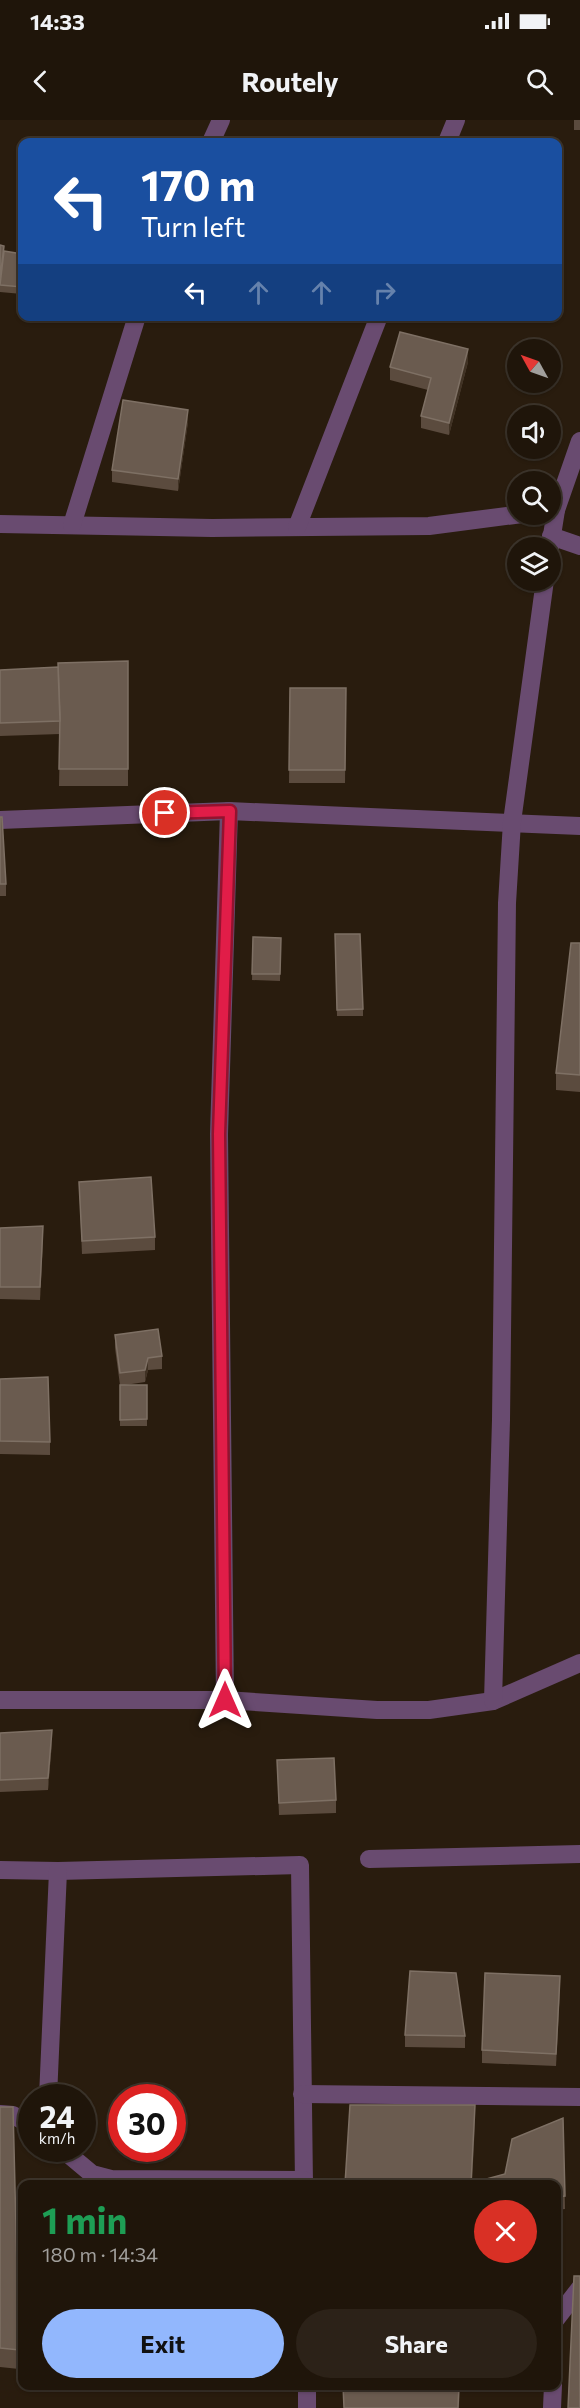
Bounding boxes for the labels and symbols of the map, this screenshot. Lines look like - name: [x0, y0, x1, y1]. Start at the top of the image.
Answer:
- north arrow: [507, 339, 561, 393]
- pin: [139, 787, 190, 838]
- position arrow: [193, 1668, 257, 1732]
- speed limit sign: 30: [108, 2084, 186, 2162]

